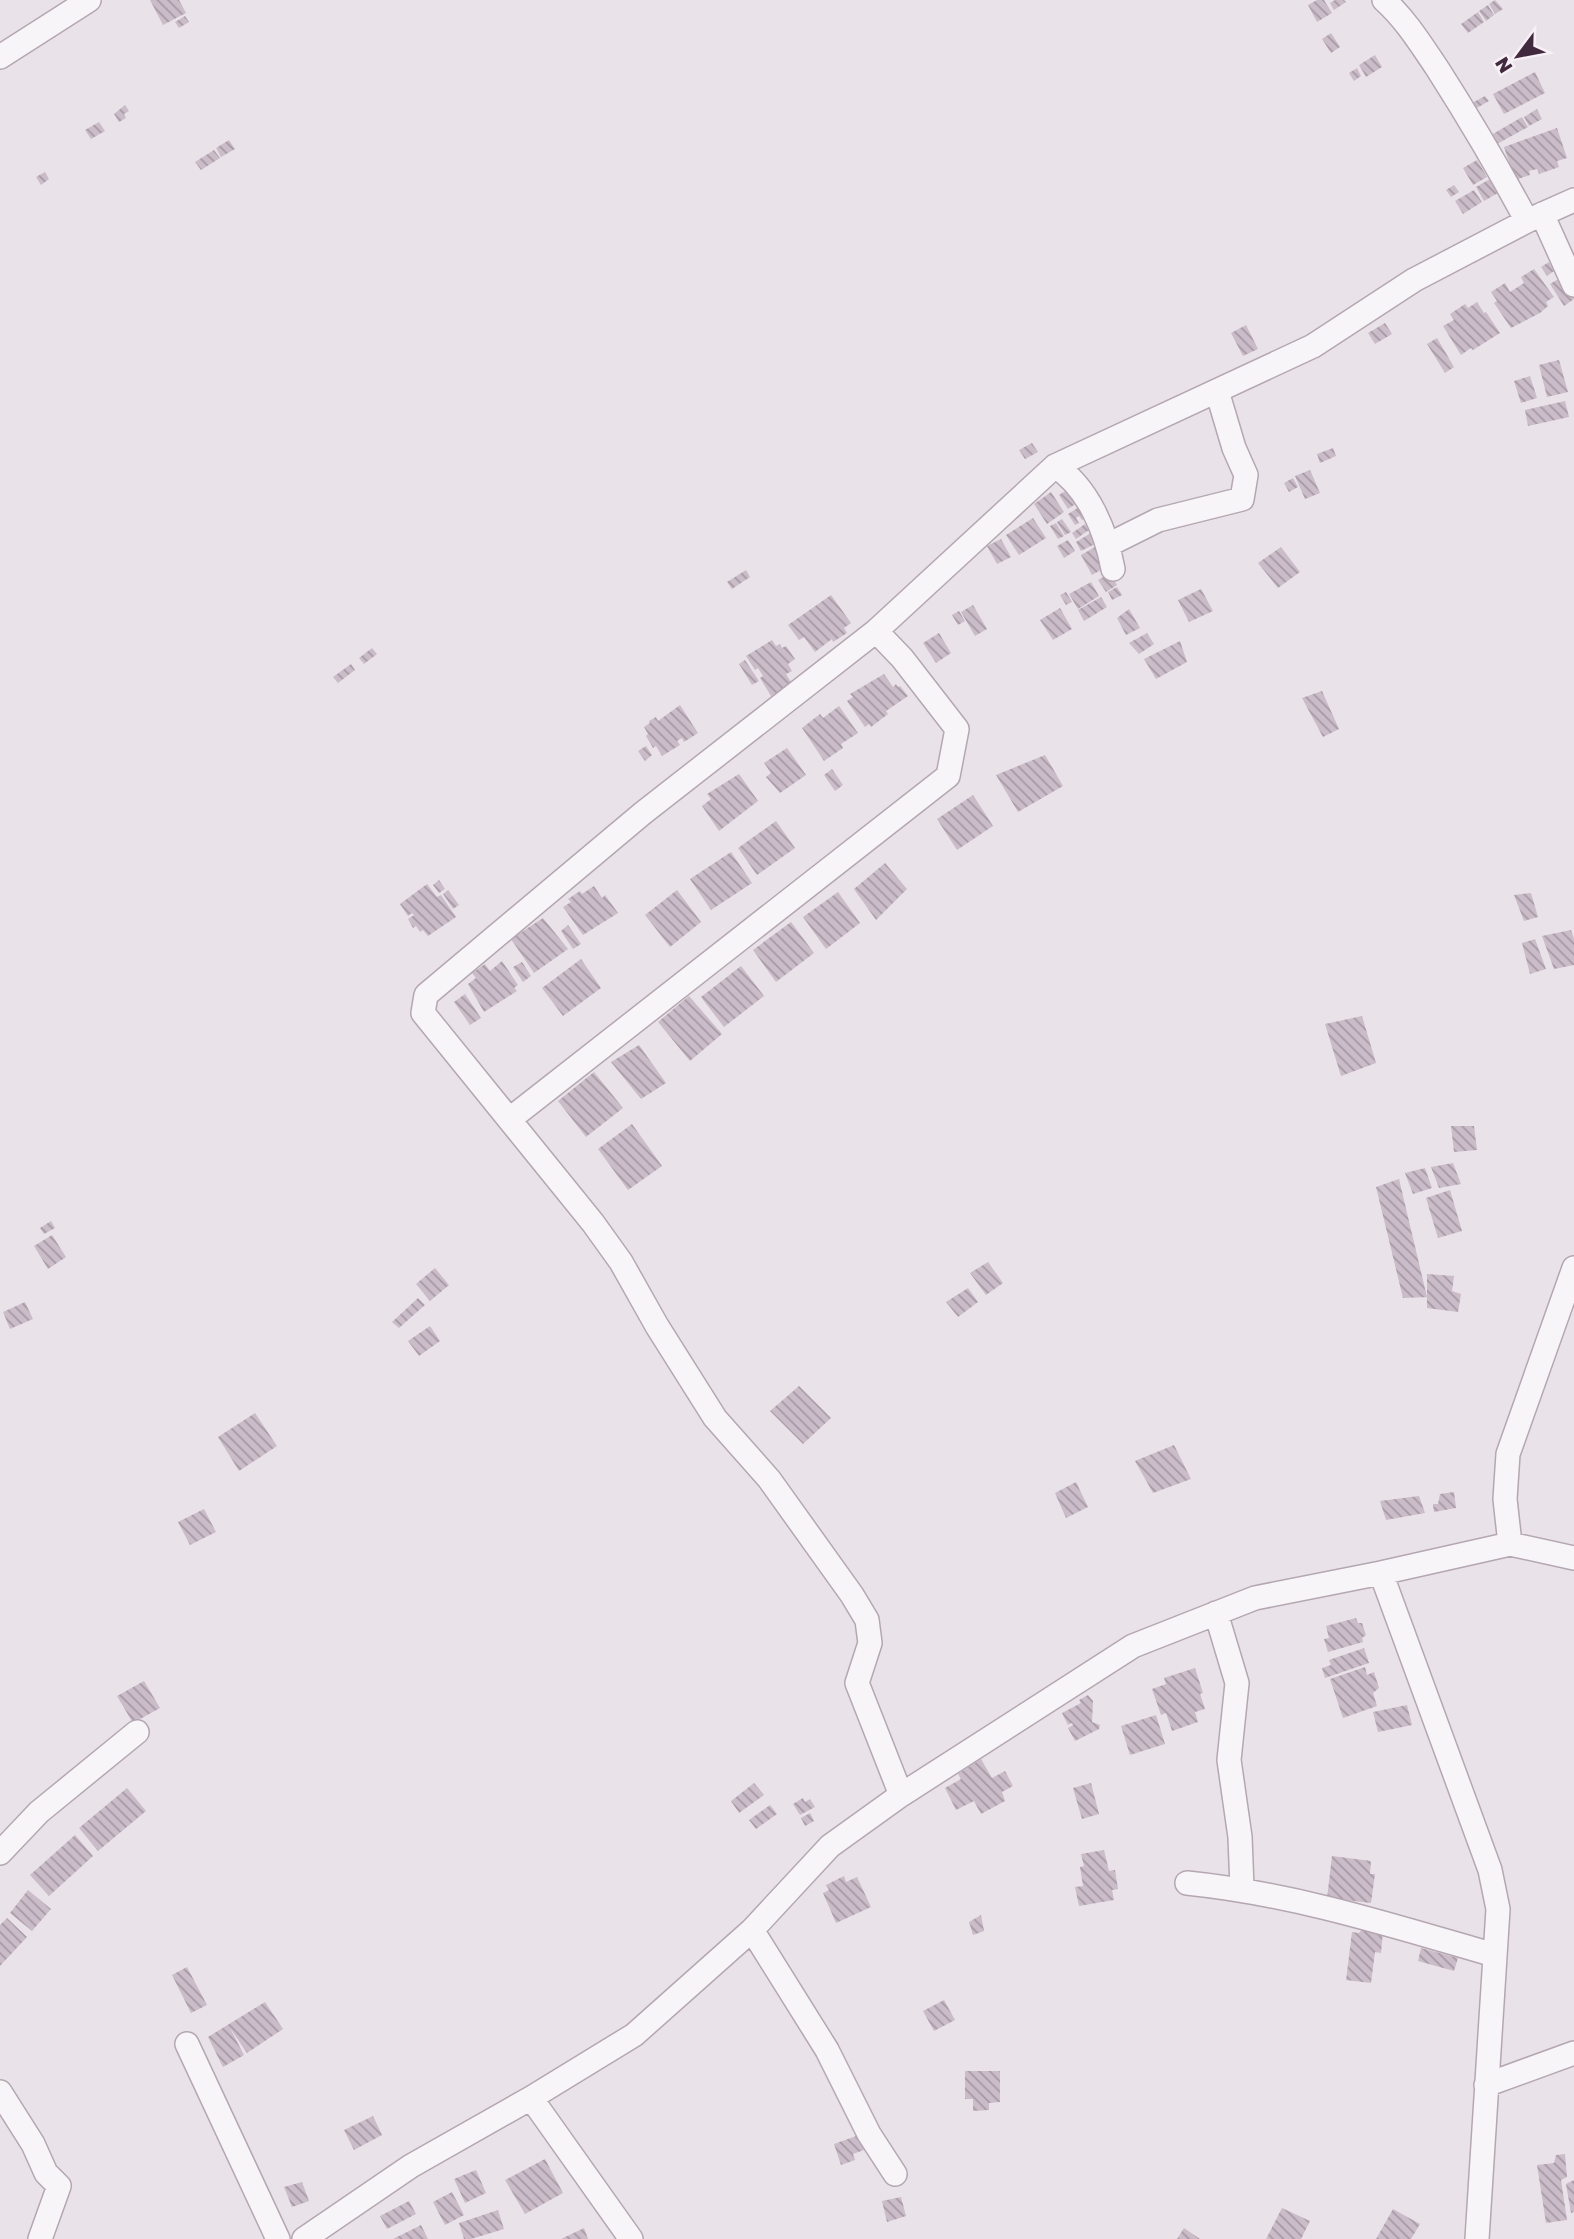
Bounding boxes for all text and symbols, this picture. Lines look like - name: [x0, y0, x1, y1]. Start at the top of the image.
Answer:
- north arrow: [1483, 21, 1553, 91]
- text: N: [1490, 53, 1517, 77]

